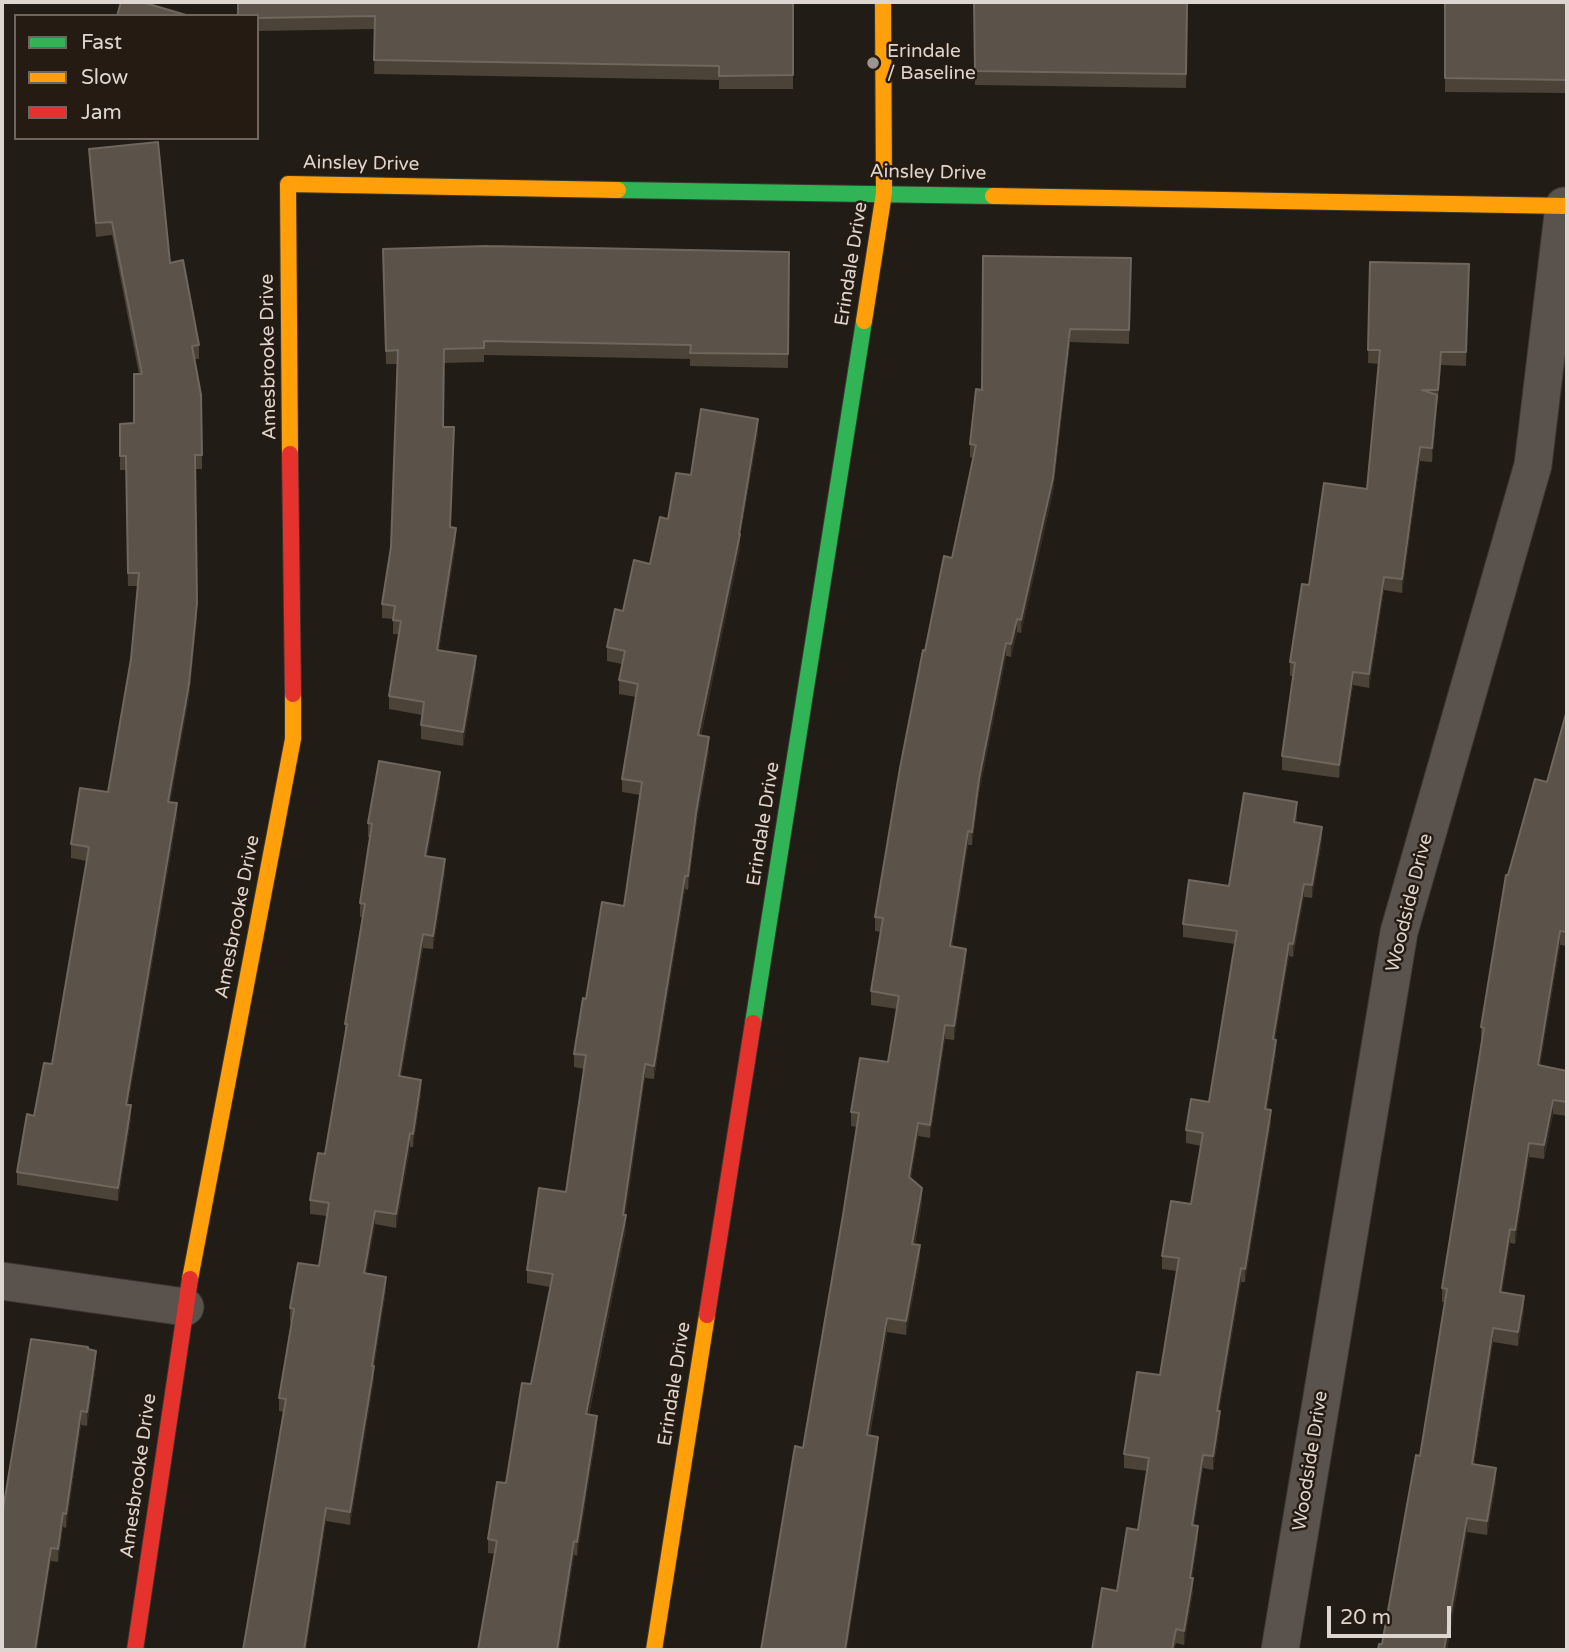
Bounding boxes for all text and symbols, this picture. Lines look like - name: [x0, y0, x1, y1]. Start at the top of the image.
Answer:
- legend: [14, 14, 259, 140]
- text: Fast: [81, 30, 122, 55]
- place label: Erindale / Baseline: [887, 41, 976, 85]
- marker: Erindale / Baseline: [865, 55, 881, 71]
- text: Slow: [81, 65, 128, 90]
- text: Jam: [81, 100, 122, 125]
- street label: Ainsley Drive: [302, 152, 420, 176]
- street label: Ainsley Drive: [869, 161, 987, 185]
- street label: Erindale Drive: [831, 200, 873, 328]
- street label: Amesbrooke Drive: [256, 274, 282, 440]
- street label: Erindale Drive: [743, 760, 785, 888]
- street label: Woodside Drive: [1382, 831, 1438, 975]
- street label: Amesbrooke Drive: [211, 833, 265, 1001]
- street label: Erindale Drive: [654, 1320, 696, 1448]
- street label: Woodside Drive: [1289, 1389, 1333, 1533]
- street label: Amesbrooke Drive: [116, 1392, 162, 1560]
- scale bar: [1331, 1592, 1455, 1636]
- text: 20 m: [1340, 1605, 1391, 1630]

